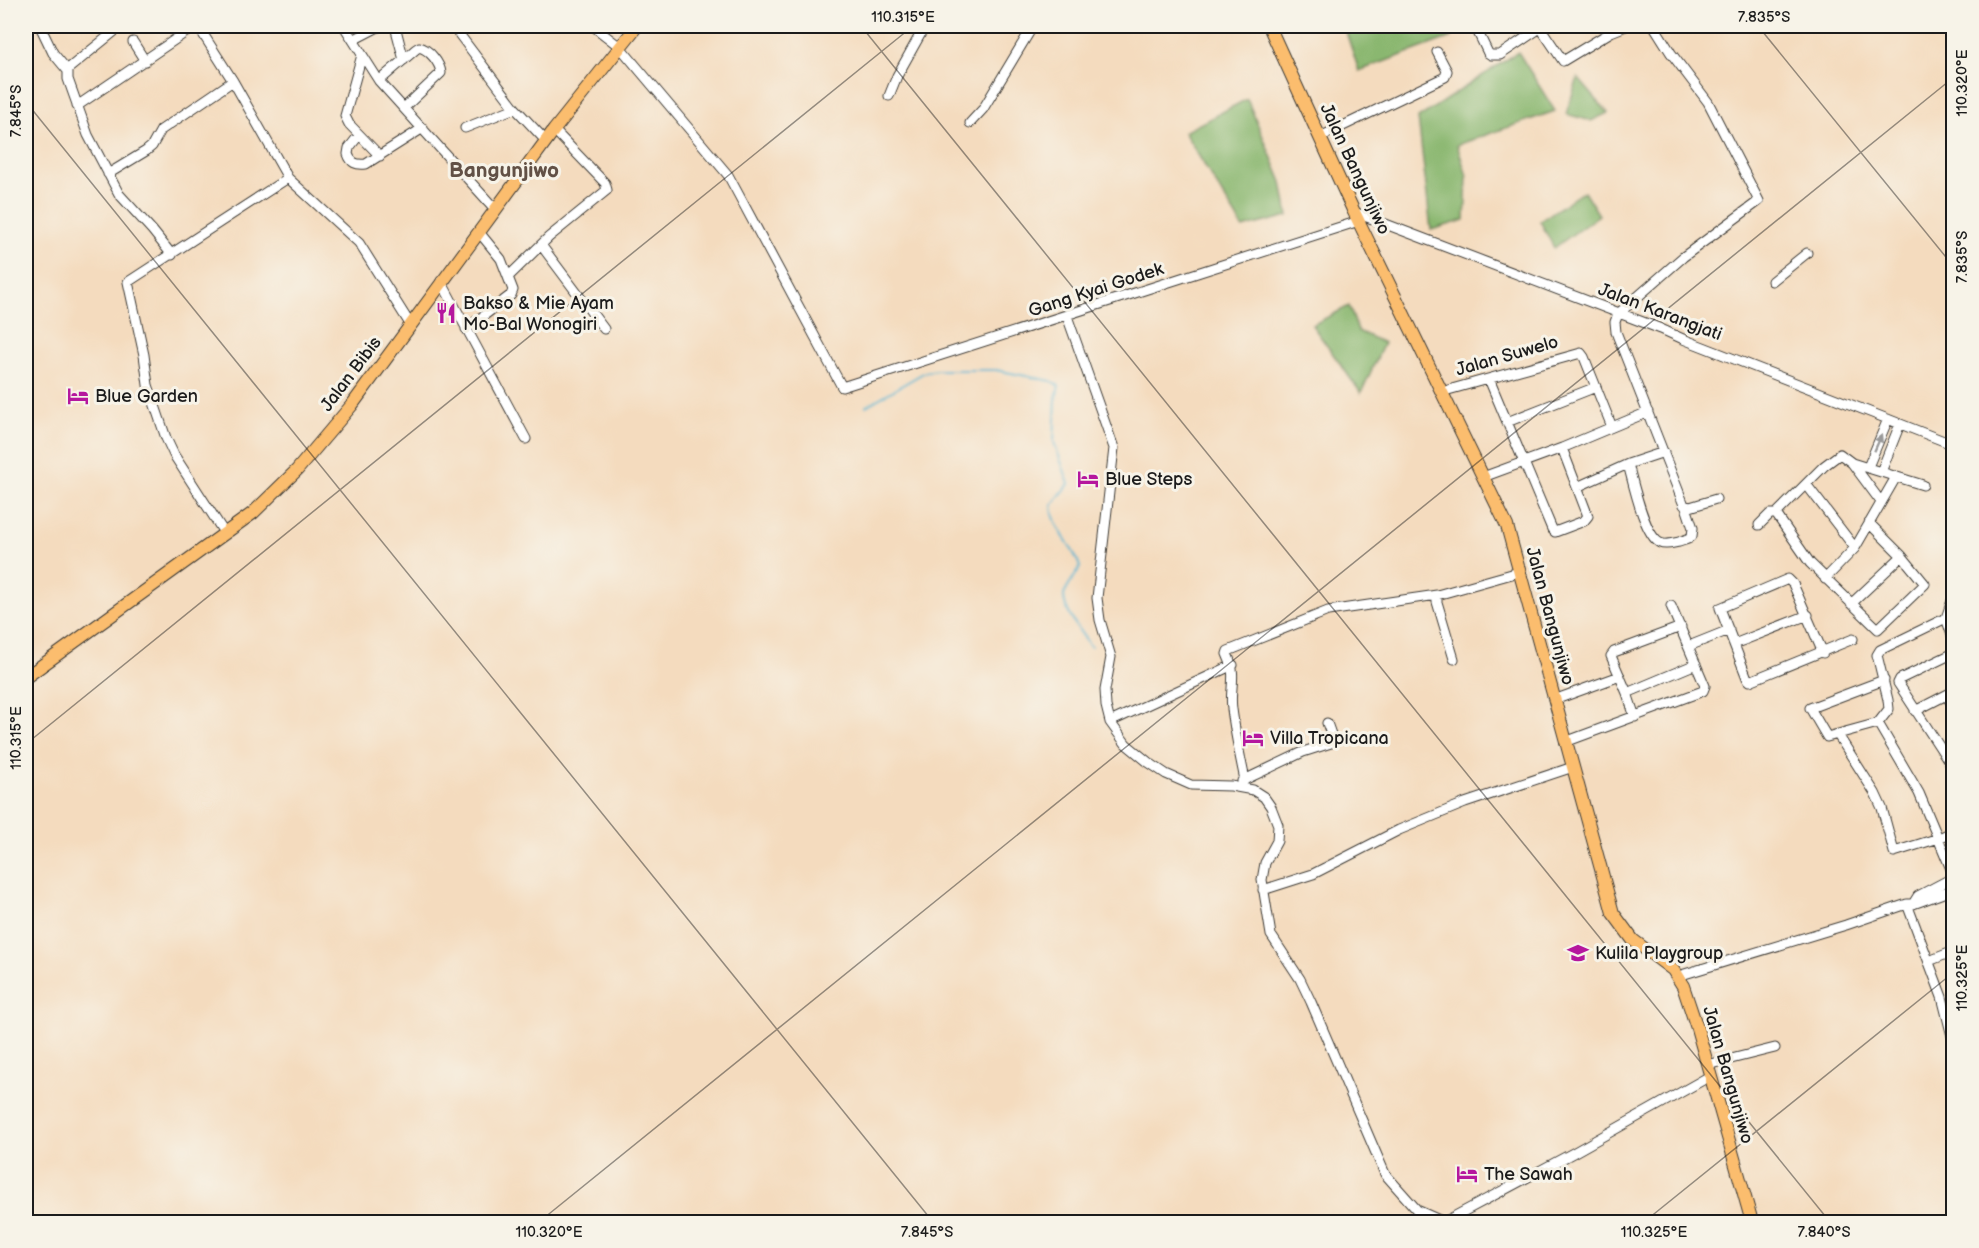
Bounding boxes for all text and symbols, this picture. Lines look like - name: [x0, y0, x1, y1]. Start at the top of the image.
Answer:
- text: 110.315°E: [871, 8, 935, 27]
- text: 7.835°S: [1738, 8, 1790, 27]
- text: 110.320°E: [1953, 49, 1972, 117]
- text: 7.845°S: [7, 85, 26, 137]
- street label: Jalan Bangunjiwo: [1315, 100, 1395, 238]
- district label: Bangunjiwo: [449, 158, 559, 183]
- text: 7.835°S: [1953, 231, 1972, 283]
- street label: Gang Kyai Godek: [1026, 258, 1166, 322]
- street label: Jalan Karangjati: [1595, 279, 1725, 345]
- place label: Bakso & Mie Ayam Mo-Bal Wonogiri: [463, 293, 614, 335]
- restaurant icon: Bakso & Mie Ayam Mo-Bal Wonogiri: [434, 301, 458, 325]
- street label: Jalan Suwelo: [1453, 331, 1561, 381]
- street label: Jalan Bibis: [316, 332, 386, 416]
- hotel icon: Blue Garden: [66, 384, 90, 408]
- place label: Blue Garden: [95, 386, 198, 407]
- one-way arrow: [1874, 434, 1883, 452]
- hotel icon: Blue Steps: [1076, 467, 1100, 491]
- place label: Blue Steps: [1105, 469, 1193, 490]
- street label: Jalan Bangunjiwo: [1521, 545, 1579, 687]
- text: 110.315°E: [7, 706, 26, 770]
- hotel icon: Villa Tropicana: [1241, 726, 1265, 750]
- place label: Villa Tropicana: [1270, 728, 1389, 749]
- school or university icon: Kulila Playgroup: [1566, 941, 1590, 965]
- place label: Kulila Playgroup: [1595, 943, 1724, 964]
- text: 110.325°E: [1953, 945, 1972, 1011]
- street label: Jalan Bangunjiwo: [1698, 1004, 1758, 1146]
- hotel icon: The Sawah: [1455, 1162, 1479, 1186]
- place label: The Sawah: [1484, 1164, 1573, 1185]
- text: 110.320°E: [515, 1223, 583, 1242]
- text: 7.845°S: [901, 1223, 953, 1242]
- text: 110.325°E: [1621, 1223, 1687, 1242]
- text: 7.840°S: [1798, 1223, 1851, 1242]

